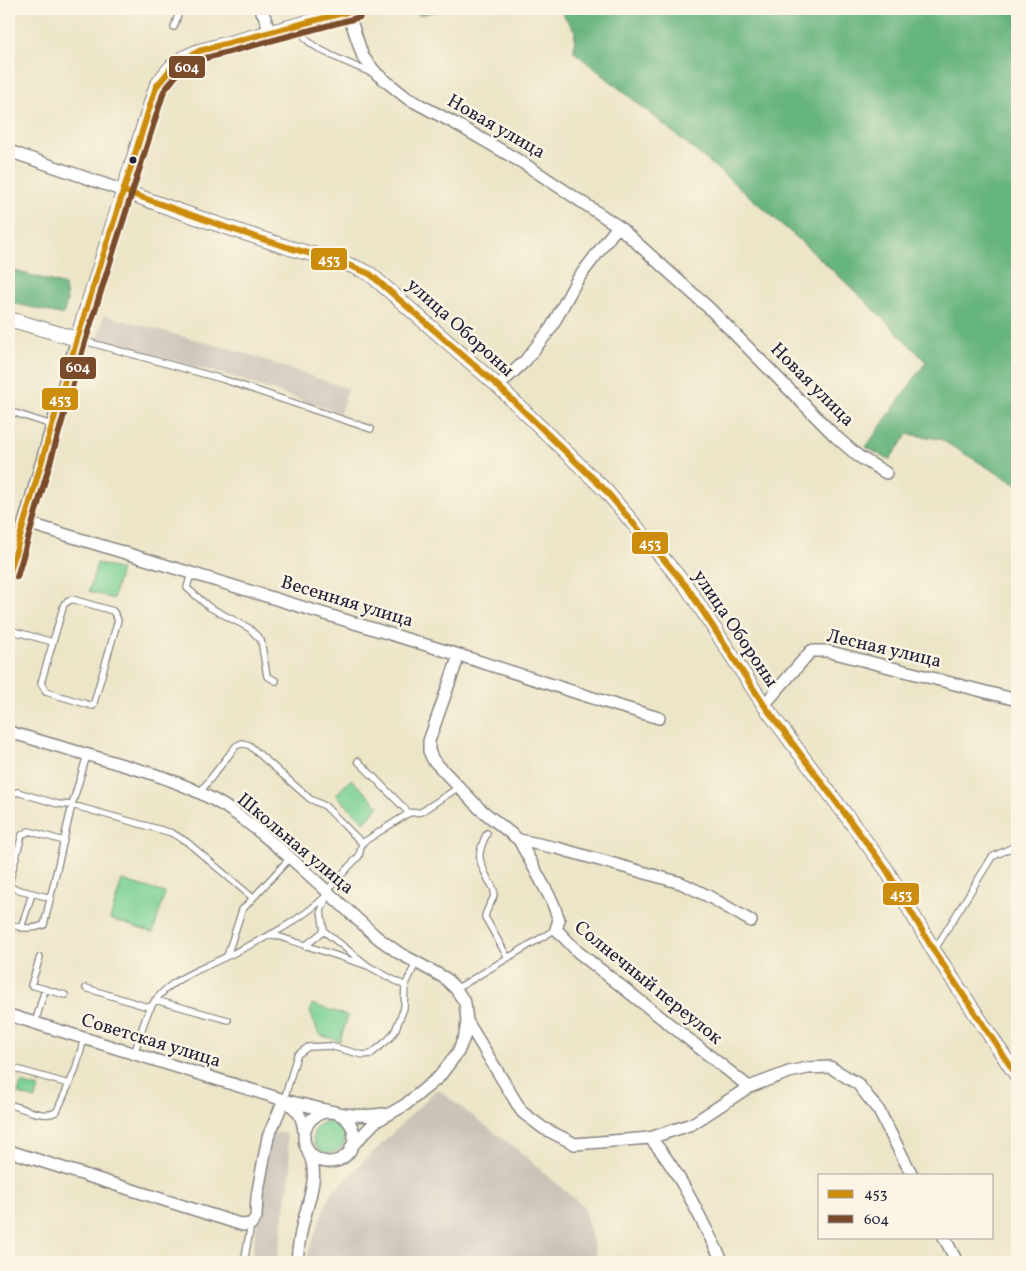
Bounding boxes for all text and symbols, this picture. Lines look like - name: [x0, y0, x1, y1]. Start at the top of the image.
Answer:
- line badge: 604: [168, 55, 206, 79]
- text: 604: [175, 59, 200, 78]
- street label: Новая улица: [442, 88, 550, 166]
- unlabelled marker: [128, 155, 138, 165]
- line badge: 453: [310, 247, 348, 271]
- text: 453: [318, 251, 340, 270]
- street label: улица Обороны: [400, 273, 520, 383]
- street label: Новая улица: [764, 337, 860, 433]
- line badge: 604: [59, 356, 97, 380]
- text: 604: [66, 359, 91, 378]
- line badge: 453: [41, 387, 79, 411]
- text: 453: [49, 391, 71, 410]
- line badge: 453: [631, 531, 669, 555]
- text: 453: [639, 535, 661, 554]
- street label: улица Обороны: [686, 565, 784, 693]
- street label: Весенняя улица: [277, 569, 417, 635]
- street label: Лесная улица: [824, 623, 944, 675]
- street label: Школьная улица: [231, 787, 359, 901]
- line badge: 453: [882, 882, 920, 906]
- text: 453: [890, 886, 912, 905]
- street label: Солнечный переулок: [568, 915, 728, 1051]
- street label: Советская улица: [78, 1007, 224, 1075]
- legend: [818, 1174, 994, 1238]
- text: 453: [864, 1184, 887, 1205]
- text: 604: [864, 1210, 889, 1231]

